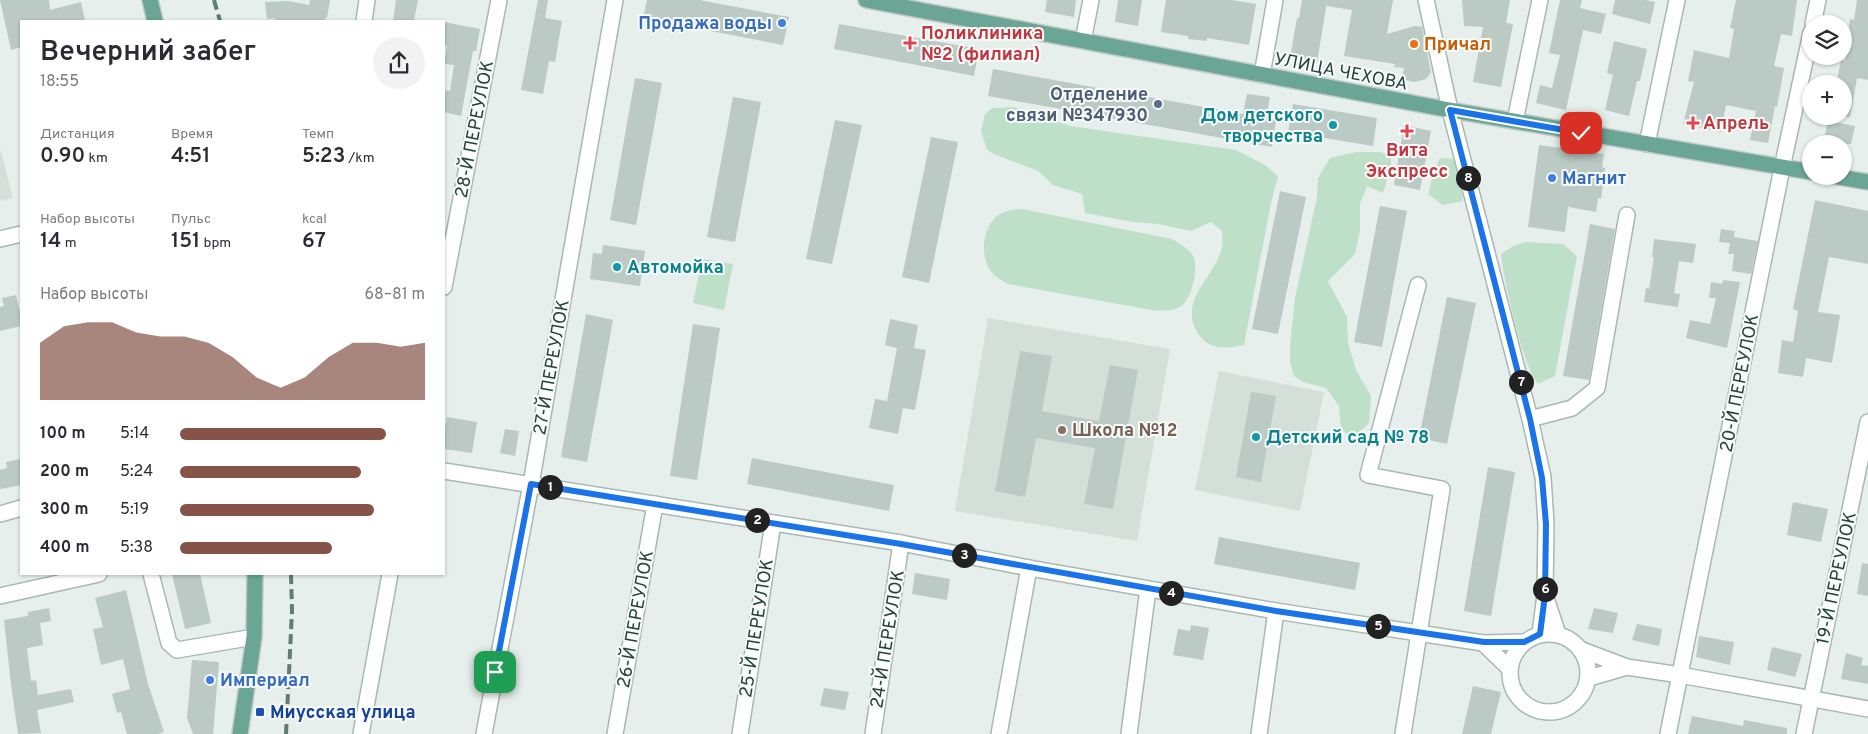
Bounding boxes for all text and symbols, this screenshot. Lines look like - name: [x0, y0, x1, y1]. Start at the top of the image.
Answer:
- place label: Продажа воды: [638, 13, 772, 36]
- map controls: [1802, 15, 1852, 185]
- button: layers: [1802, 15, 1852, 65]
- marker: Продажа воды: [776, 17, 788, 29]
- place label: Поликлиника №2 (филиал): [921, 23, 1043, 67]
- place label: Причал: [1424, 34, 1491, 57]
- text: Вечерний забег: [40, 35, 256, 71]
- marker: Поликлиника №2 (филиал): [903, 36, 917, 50]
- button: share: [373, 37, 425, 89]
- marker: Причал: [1408, 38, 1420, 50]
- street label: УЛИЦА ЧЕХОВА: [1272, 48, 1410, 97]
- street label: 28-Й ПЕРЕУЛОК: [449, 58, 500, 200]
- text: 18:55: [40, 72, 79, 92]
- button: +: [1802, 75, 1852, 125]
- place label: Отделение связи №347930: [1006, 84, 1148, 128]
- marker: Отделение связи №347930: [1152, 98, 1164, 110]
- place label: Дом детского творчества: [1201, 105, 1323, 149]
- pin: [1560, 112, 1602, 154]
- place label: Апрель: [1703, 113, 1769, 136]
- marker: Апрель: [1687, 117, 1699, 129]
- marker: Дом детского творчества: [1327, 119, 1339, 131]
- icon: check: [1567, 119, 1595, 147]
- marker: Вита Экспресс: [1401, 125, 1413, 137]
- text: Дистанция: [40, 126, 115, 143]
- text: Время: [171, 126, 213, 143]
- text: Темп: [302, 126, 334, 143]
- button: −: [1802, 135, 1852, 185]
- place label: Вита Экспресс: [1366, 140, 1448, 184]
- text: 0.90: [40, 143, 85, 170]
- text: 4:51: [171, 143, 210, 170]
- text: 5:23: [302, 143, 345, 170]
- text: km: [85, 150, 108, 167]
- text: /km: [345, 150, 375, 167]
- pin: 8: [1456, 166, 1480, 190]
- place label: Магнит: [1562, 168, 1627, 191]
- text: 8: [1464, 170, 1473, 187]
- marker: Магнит: [1546, 172, 1558, 184]
- text: Набор высоты: [40, 211, 135, 228]
- text: Пульс: [171, 211, 211, 228]
- text: kcal: [302, 211, 327, 228]
- text: 14: [40, 228, 61, 255]
- text: 151: [171, 228, 200, 255]
- text: 67: [302, 228, 326, 255]
- text: m: [61, 235, 77, 252]
- text: bpm: [200, 235, 231, 252]
- place label: Автомойка: [627, 257, 724, 280]
- marker: Автомойка: [611, 261, 623, 273]
- text: Набор высоты: [40, 285, 148, 305]
- text: 68–81 m: [365, 285, 425, 305]
- street label: 27-Й ПЕРЕУЛОК: [527, 297, 576, 437]
- street label: 20-Й ПЕРЕУЛОК: [1714, 312, 1765, 454]
- pin: 7: [1508, 370, 1534, 394]
- text: 7: [1518, 374, 1525, 391]
- place label: Школа №12: [1072, 420, 1177, 443]
- text: 100 m: [40, 424, 86, 444]
- text: 5:14: [120, 424, 149, 444]
- marker: Школа №12: [1056, 424, 1068, 436]
- place label: Детский сад № 78: [1266, 427, 1429, 450]
- marker: Детский сад № 78: [1250, 431, 1262, 443]
- text: 200 m: [40, 462, 89, 482]
- text: 5:24: [120, 462, 153, 482]
- pin: 1: [538, 474, 562, 500]
- text: 1: [548, 479, 553, 496]
- text: 300 m: [40, 500, 88, 520]
- text: 5:19: [120, 500, 149, 520]
- pin: 2: [744, 508, 770, 532]
- street label: 19-Й ПЕРЕУЛОК: [1810, 509, 1863, 647]
- text: 2: [753, 512, 762, 529]
- text: 400 m: [40, 538, 89, 558]
- text: 5:38: [120, 538, 153, 558]
- pin: 3: [952, 542, 976, 568]
- text: 3: [960, 547, 969, 564]
- street label: 26-Й ПЕРЕУЛОК: [611, 548, 660, 690]
- street label: 25-Й ПЕРЕУЛОК: [733, 557, 780, 699]
- street label: 24-Й ПЕРЕУЛОК: [864, 568, 911, 710]
- pin: 6: [1532, 576, 1558, 602]
- pin: 4: [1158, 580, 1184, 606]
- text: 6: [1541, 581, 1550, 598]
- text: 4: [1167, 585, 1176, 602]
- pin: 5: [1366, 614, 1390, 638]
- text: 5: [1374, 618, 1383, 635]
- pin: [474, 651, 516, 693]
- icon: arrive: [481, 658, 509, 686]
- place label: Империал: [220, 670, 310, 693]
- marker: Империал: [204, 674, 216, 686]
- place label: Миусская улица: [270, 702, 415, 725]
- marker: Миусская улица: [254, 706, 266, 718]

